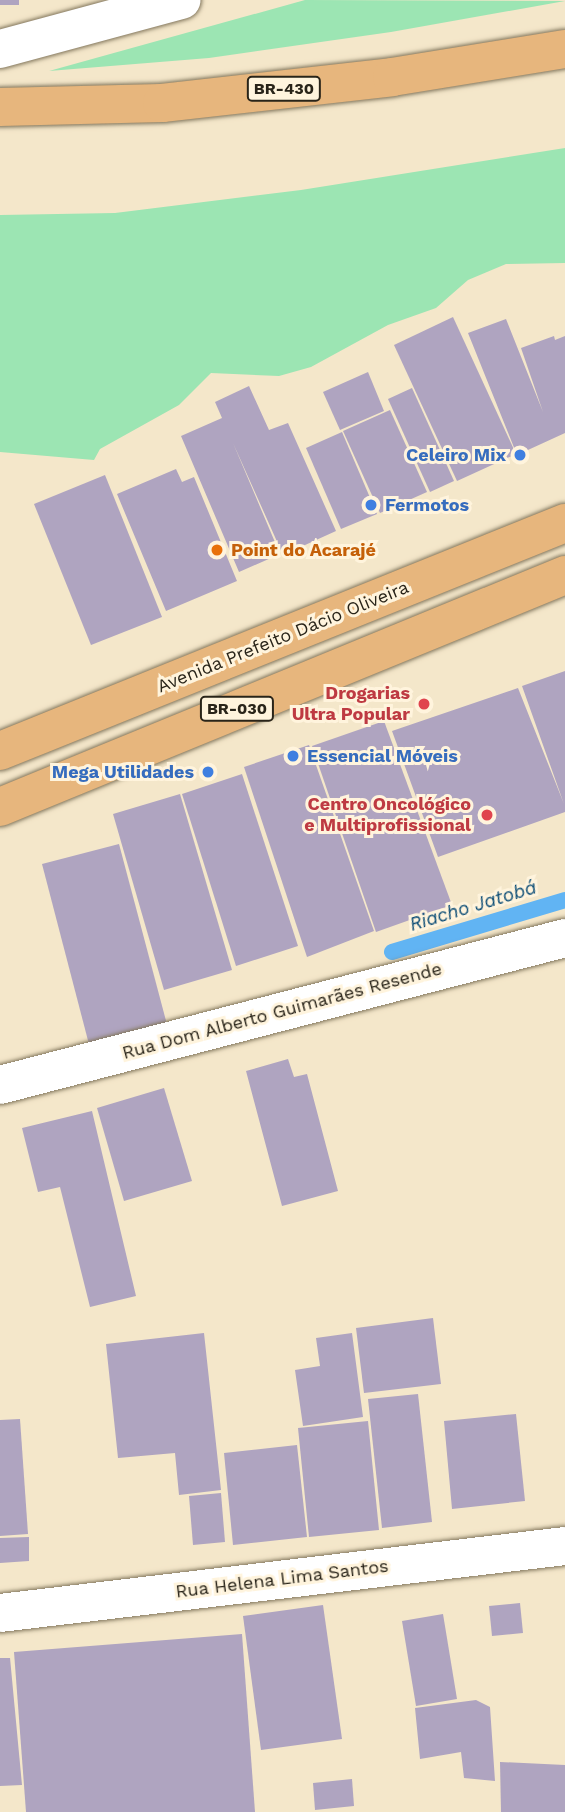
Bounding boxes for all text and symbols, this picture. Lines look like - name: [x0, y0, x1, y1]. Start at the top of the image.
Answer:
- road number: BR-430: [246, 76, 322, 102]
- place label: Celeiro Mix: [406, 444, 506, 466]
- marker: Celeiro Mix: [512, 447, 528, 463]
- place label: Fermotos: [385, 494, 469, 516]
- marker: Fermotos: [363, 497, 379, 513]
- place label: Point do Acarajé: [231, 539, 376, 561]
- marker: Point do Acarajé: [209, 542, 225, 558]
- street label: Avenida Prefeito Dácio Oliveira: [154, 576, 412, 698]
- place label: Drogarias Ultra Popular: [291, 683, 410, 726]
- road number: BR-030: [198, 696, 276, 722]
- marker: Drogarias Ultra Popular: [416, 696, 432, 712]
- place label: Essencial Móveis: [307, 745, 458, 767]
- marker: Essencial Móveis: [285, 748, 301, 764]
- place label: Mega Utilidades: [52, 761, 194, 783]
- marker: Mega Utilidades: [200, 764, 216, 780]
- place label: Centro Oncológico e Multiprofissional: [304, 794, 471, 836]
- marker: Centro Oncológico e Multiprofissional: [477, 805, 497, 825]
- water label: Riacho Jatobá: [406, 876, 540, 936]
- street label: Rua Dom Alberto Guimarães Resende: [119, 958, 445, 1064]
- street label: Rua Helena Lima Santos: [174, 1555, 390, 1603]

